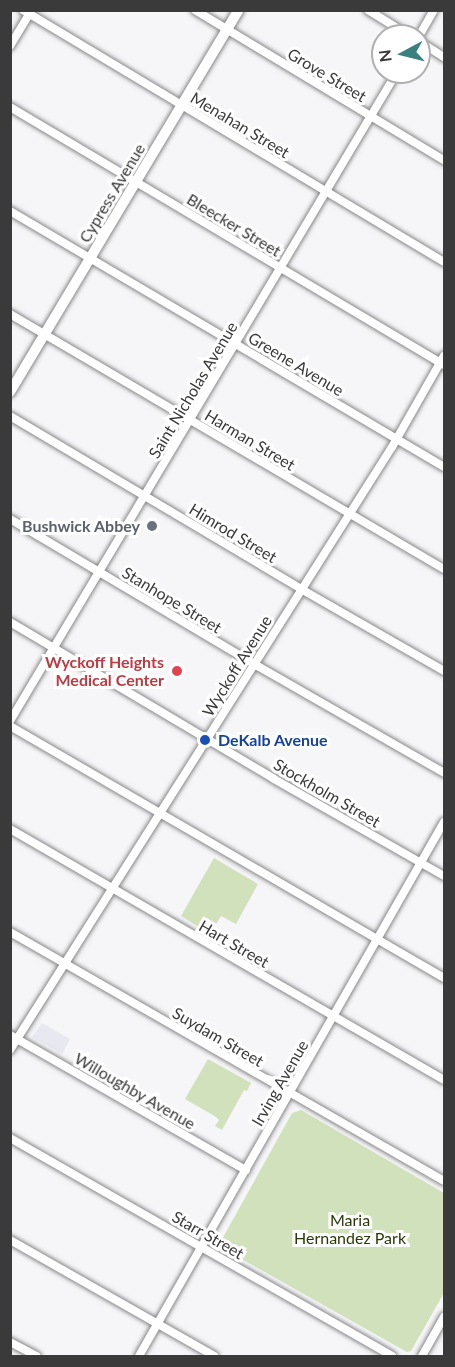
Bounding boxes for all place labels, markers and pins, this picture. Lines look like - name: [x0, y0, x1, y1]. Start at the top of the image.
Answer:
- place label: Bushwick Abbey: [22, 516, 140, 536]
- marker: Bushwick Abbey: [145, 519, 159, 533]
- place label: Wyckoff Heights Medical Center: [45, 652, 164, 690]
- marker: Wyckoff Heights Medical Center: [168, 662, 186, 680]
- place label: DeKalb Avenue: [218, 730, 328, 750]
- marker: DeKalb Avenue: [196, 731, 214, 749]

